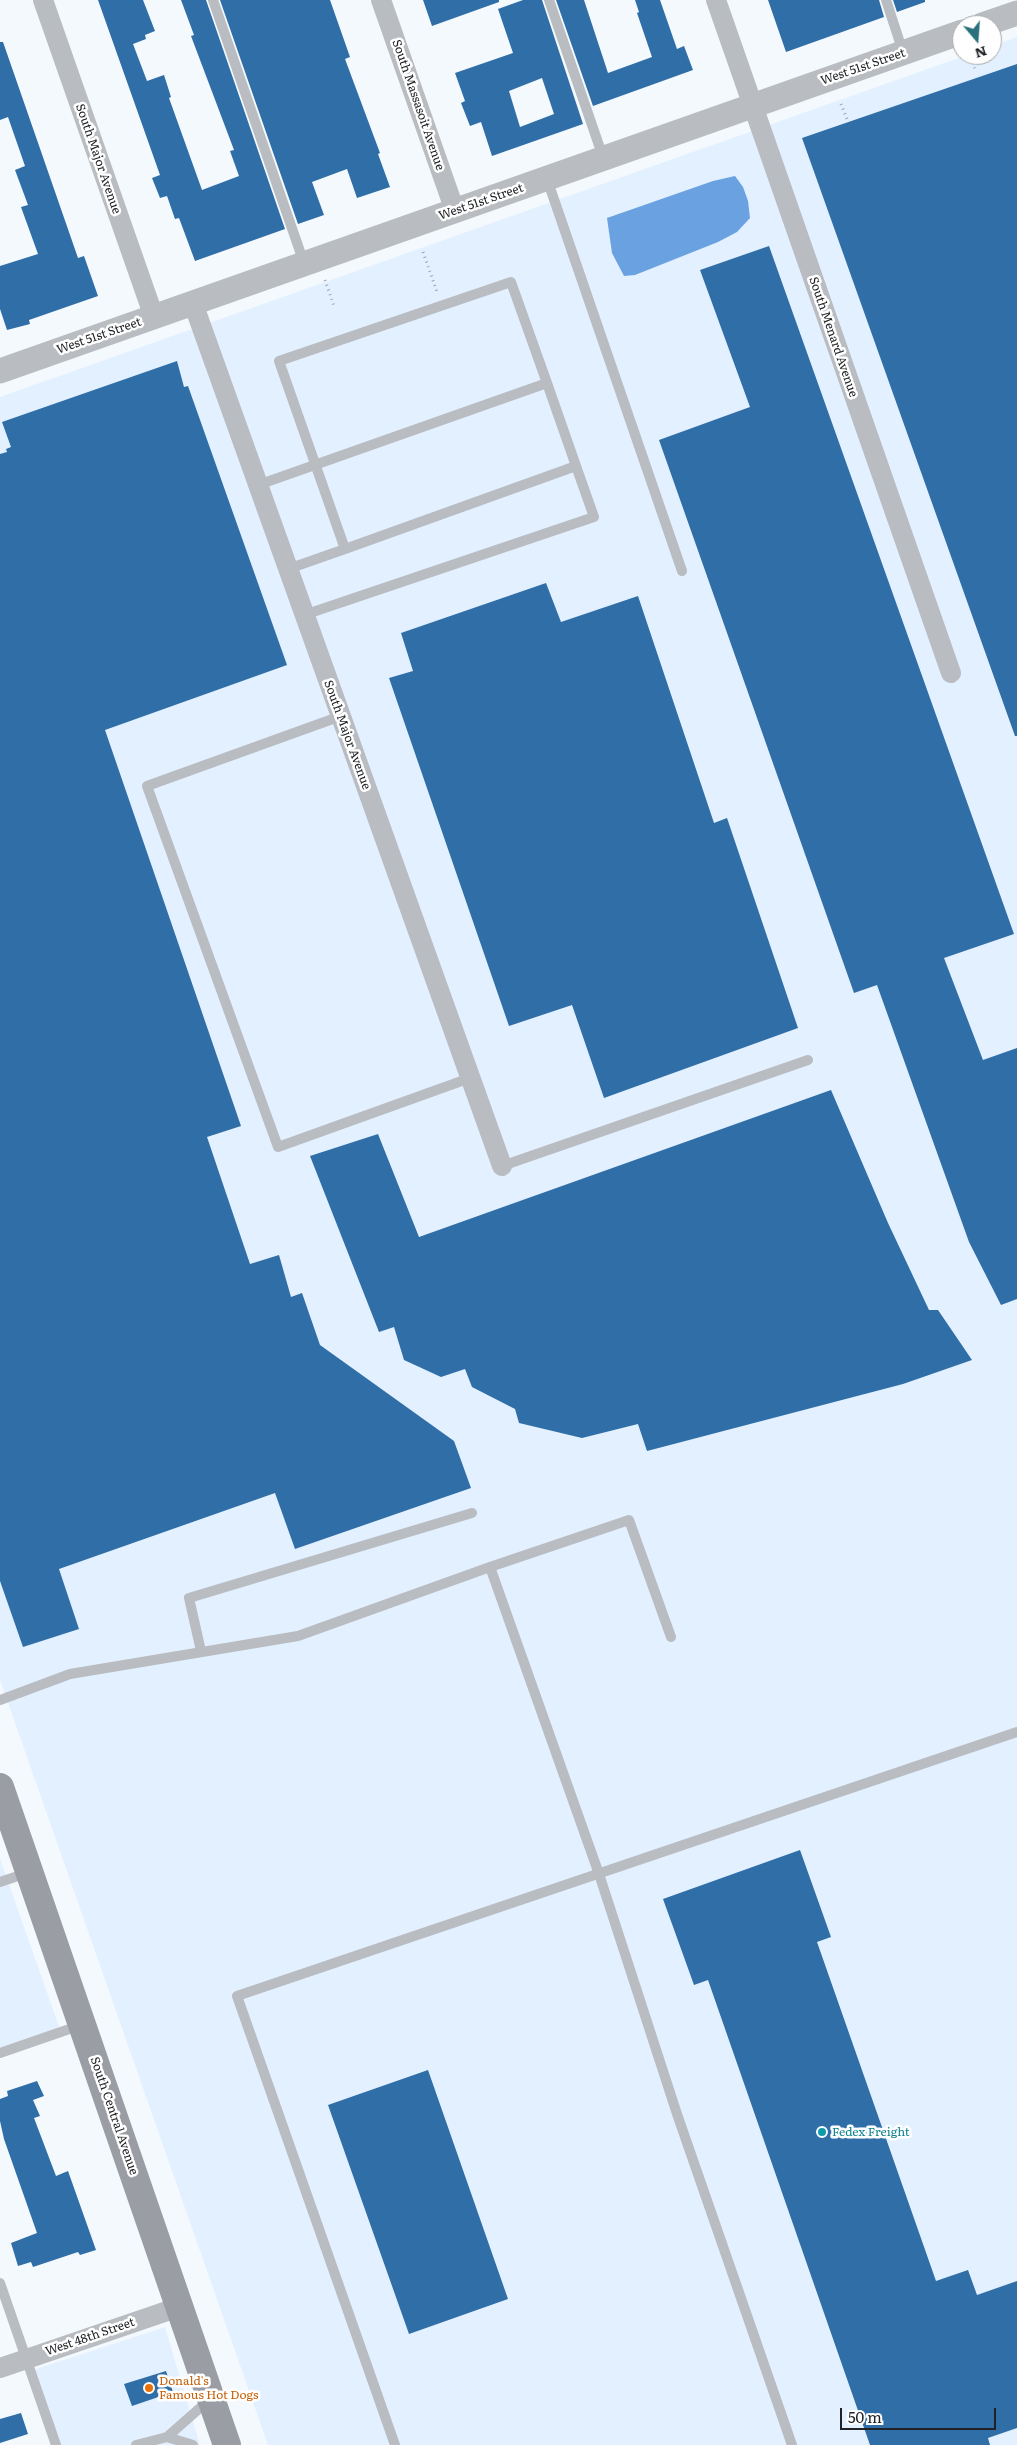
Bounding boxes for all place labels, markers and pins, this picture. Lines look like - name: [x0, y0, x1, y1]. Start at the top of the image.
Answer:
- place label: Fedex Freight: [832, 2125, 910, 2139]
- marker: Fedex Freight: [816, 2126, 828, 2138]
- place label: Donald's Famous Hot Dogs: [159, 2374, 258, 2402]
- marker: Donald's Famous Hot Dogs: [143, 2382, 155, 2394]

